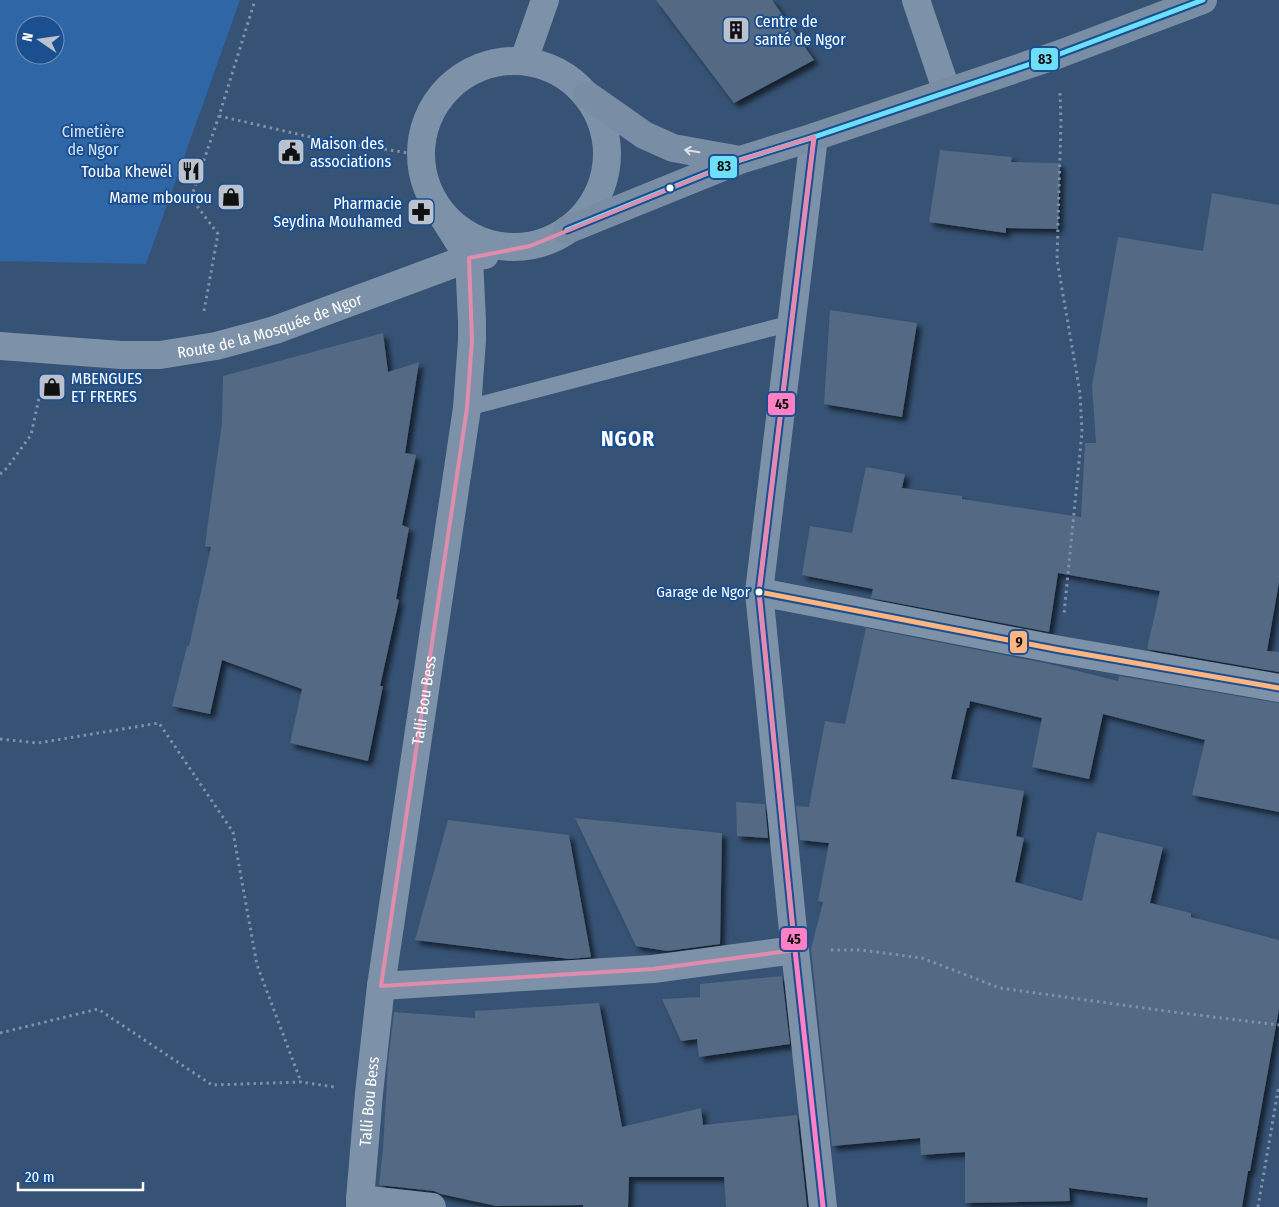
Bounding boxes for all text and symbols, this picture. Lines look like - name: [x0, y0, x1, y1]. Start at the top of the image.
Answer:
- place label: Centre de santé de Ngor: [755, 12, 846, 49]
- north arrow: [15, 15, 65, 65]
- building icon: Centre de santé de Ngor: [721, 15, 751, 45]
- text: N: [19, 31, 37, 43]
- line badge: 83: [1030, 47, 1059, 71]
- text: 83: [1038, 51, 1052, 68]
- park label: Cimetière de Ngor: [62, 122, 124, 159]
- place label: Maison des associations: [310, 134, 391, 171]
- public building icon: Maison des associations: [276, 137, 306, 167]
- one-way arrow: [684, 146, 700, 156]
- line badge: 83: [709, 155, 738, 179]
- restaurant icon: Touba Khewël: [176, 156, 206, 186]
- text: 83: [717, 158, 731, 175]
- place label: Touba Khewël: [81, 162, 172, 181]
- shop icon: Mame mbourou: [216, 182, 246, 212]
- unlabelled marker: [665, 183, 675, 193]
- place label: Mame mbourou: [109, 188, 212, 207]
- place label: Pharmacie Seydina Mouhamed: [273, 194, 402, 231]
- pharmacy icon: Pharmacie Seydina Mouhamed: [406, 197, 436, 227]
- street label: Route de la Mosquée de Ngor: [176, 289, 365, 362]
- place label: MBENGUES ET FRERES: [71, 369, 142, 406]
- shop icon: MBENGUES ET FRERES: [37, 372, 67, 402]
- line badge: 45: [767, 392, 796, 416]
- text: 45: [775, 396, 789, 413]
- district label: NGOR: [601, 426, 655, 452]
- place label: Garage de Ngor: [656, 583, 751, 601]
- marker: Garage de Ngor: [754, 587, 764, 597]
- line badge: 9: [1009, 630, 1028, 654]
- text: 9: [1015, 634, 1023, 651]
- street label: Talli Bou Bess: [407, 654, 440, 746]
- line badge: 45: [780, 927, 808, 951]
- text: 45: [787, 931, 801, 948]
- street label: Talli Bou Bess: [355, 1055, 383, 1147]
- scale bar: [18, 1160, 142, 1192]
- text: 20 m: [25, 1168, 55, 1186]

